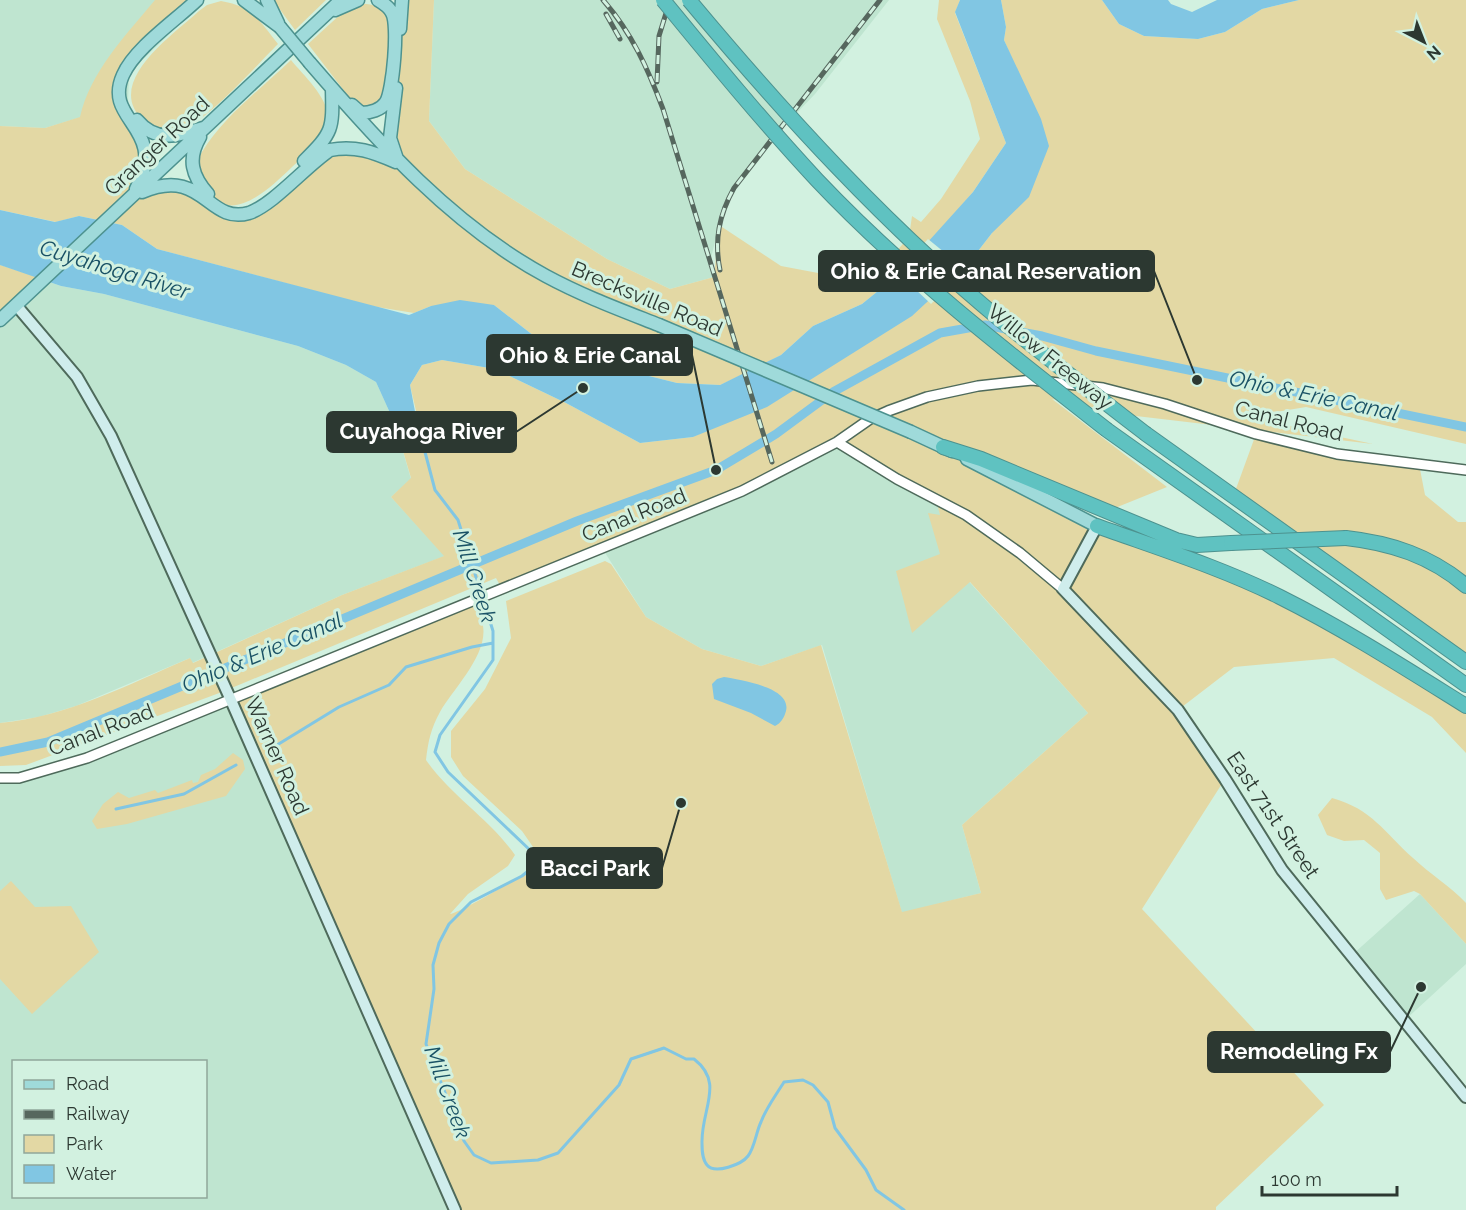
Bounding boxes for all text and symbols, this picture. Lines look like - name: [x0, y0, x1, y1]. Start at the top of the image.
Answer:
- north arrow: [1394, 12, 1454, 72]
- text: N: [1423, 42, 1445, 64]
- street label: Granger Road: [99, 91, 214, 200]
- water label: Cuyahoga River: [37, 234, 195, 305]
- callout: Ohio & Erie Canal Reservation: [819, 251, 1154, 291]
- street label: Brecksville Road: [568, 256, 726, 342]
- text: Ohio & Erie Canal Reservation: [830, 258, 1142, 284]
- street label: Willow Freeway: [983, 298, 1118, 415]
- callout: Ohio & Erie Canal: [487, 335, 692, 375]
- text: Ohio & Erie Canal: [499, 342, 682, 368]
- water label: Ohio & Erie Canal: [1227, 364, 1401, 426]
- street label: Canal Road: [1233, 395, 1346, 446]
- callout: Cuyahoga River: [327, 412, 516, 452]
- text: Cuyahoga River: [339, 418, 505, 444]
- street label: Canal Road: [578, 482, 690, 547]
- water label: Mill Creek: [448, 526, 502, 626]
- water label: Ohio & Erie Canal: [178, 606, 347, 698]
- street label: Warner Road: [240, 693, 315, 819]
- street label: Canal Road: [45, 698, 157, 761]
- street label: East 71st Street: [1222, 747, 1325, 883]
- callout: Bacci Park: [527, 848, 662, 888]
- text: Bacci Park: [540, 855, 651, 881]
- callout: Remodeling Fx: [1208, 1032, 1390, 1072]
- text: Remodeling Fx: [1220, 1038, 1378, 1064]
- water label: Mill Creek: [419, 1042, 477, 1142]
- legend: [12, 1060, 207, 1198]
- text: Road: [66, 1073, 109, 1094]
- text: Railway: [66, 1103, 130, 1124]
- text: Park: [66, 1133, 103, 1154]
- scale bar: [1262, 1159, 1397, 1197]
- text: Water: [66, 1163, 117, 1184]
- text: 100 m: [1271, 1169, 1322, 1190]

